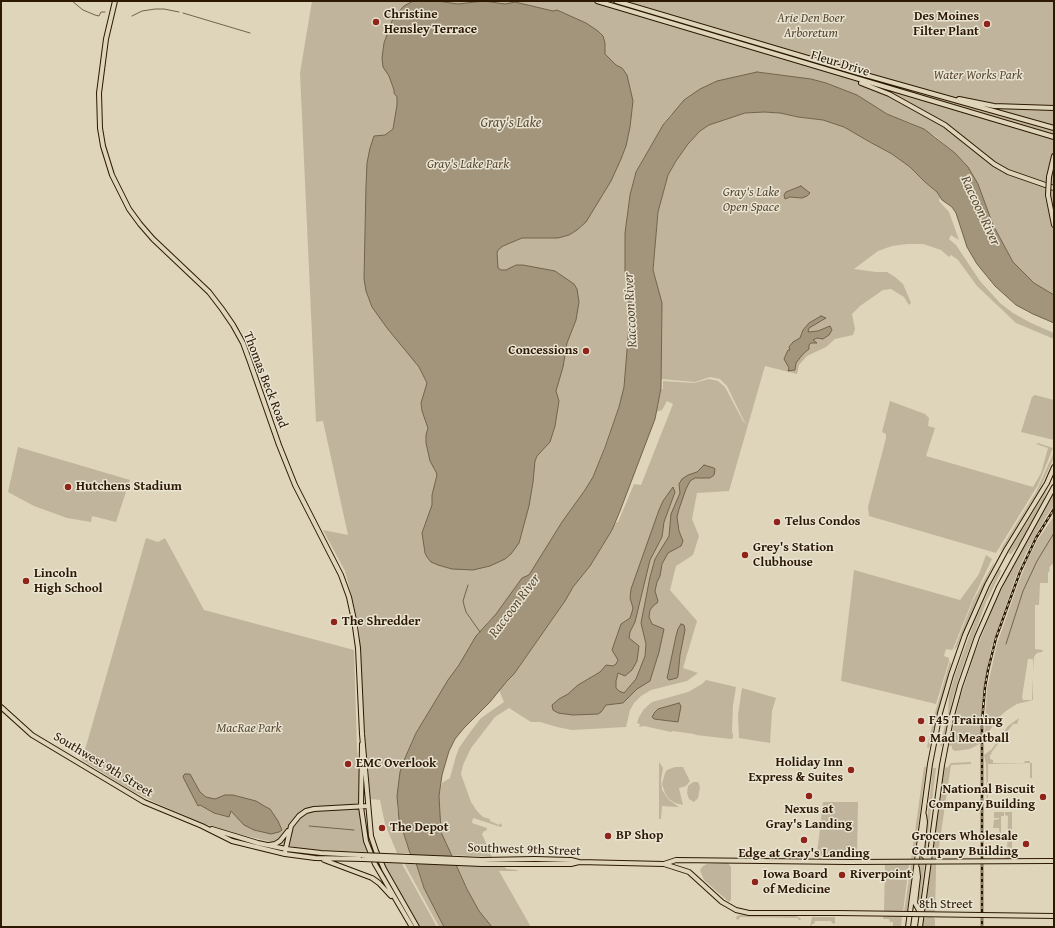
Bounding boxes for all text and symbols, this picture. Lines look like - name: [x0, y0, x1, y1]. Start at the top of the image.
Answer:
- place label: Christine Hensley Terrace: [384, 7, 477, 38]
- place label: Des Moines Filter Plant: [913, 9, 979, 40]
- park label: Arie Den Boer Arboretum: [777, 11, 845, 42]
- marker: Christine Hensley Terrace: [371, 17, 381, 27]
- marker: Des Moines Filter Plant: [982, 19, 992, 29]
- street label: Fleur Drive: [809, 48, 871, 80]
- park label: Water Works Park: [934, 68, 1022, 84]
- water label: Gray's Lake: [481, 115, 541, 131]
- park label: Gray's Lake Park: [427, 157, 509, 173]
- water label: Raccoon River: [956, 173, 1004, 249]
- park label: Gray's Lake Open Space: [723, 185, 779, 216]
- water label: Raccoon River: [621, 272, 641, 348]
- street label: Thomas Beck Road: [239, 330, 291, 430]
- place label: Concessions: [508, 343, 578, 359]
- marker: Concessions: [581, 346, 591, 356]
- place label: Hutchens Stadium: [76, 479, 182, 495]
- marker: Hutchens Stadium: [63, 482, 73, 492]
- place label: Telus Condos: [785, 514, 860, 530]
- marker: Telus Condos: [772, 517, 782, 527]
- place label: Grey's Station Clubhouse: [753, 540, 834, 571]
- marker: Grey's Station Clubhouse: [740, 550, 750, 560]
- place label: Lincoln High School: [34, 566, 103, 597]
- water label: Raccoon River: [486, 571, 544, 641]
- marker: Lincoln High School: [21, 576, 31, 586]
- place label: The Shredder: [342, 614, 421, 630]
- marker: The Shredder: [329, 617, 339, 627]
- place label: F45 Training: [929, 713, 1003, 729]
- marker: F45 Training: [916, 716, 926, 726]
- park label: MacRae Park: [217, 721, 281, 737]
- street label: Southwest 9th Street: [50, 729, 156, 801]
- place label: Mad Meatball: [930, 731, 1009, 747]
- marker: Mad Meatball: [917, 734, 927, 744]
- place label: Holiday Inn Express & Suites: [748, 755, 843, 786]
- place label: EMC Overlook: [356, 756, 437, 772]
- marker: EMC Overlook: [343, 759, 353, 769]
- marker: Holiday Inn Express & Suites: [846, 765, 856, 775]
- place label: National Biscuit Company Building: [929, 782, 1035, 813]
- marker: Nexus at Gray's Landing: [804, 791, 814, 801]
- marker: National Biscuit Company Building: [1038, 792, 1048, 802]
- place label: Nexus at Gray's Landing: [766, 802, 852, 833]
- place label: The Depot: [390, 820, 449, 836]
- marker: The Depot: [377, 823, 387, 833]
- place label: BP Shop: [616, 828, 663, 844]
- place label: Grocers Wholesale Company Building: [912, 829, 1018, 860]
- marker: BP Shop: [603, 831, 613, 841]
- marker: Edge at Gray's Landing: [799, 835, 809, 845]
- marker: Grocers Wholesale Company Building: [1021, 839, 1031, 849]
- street label: Southwest 9th Street: [467, 840, 581, 860]
- place label: Edge at Gray's Landing: [738, 846, 870, 862]
- place label: Iowa Board of Medicine: [763, 867, 830, 898]
- place label: Riverpoint: [850, 867, 912, 883]
- marker: Riverpoint: [837, 870, 847, 880]
- marker: Iowa Board of Medicine: [750, 877, 760, 887]
- street label: 8th Street: [919, 897, 973, 913]

